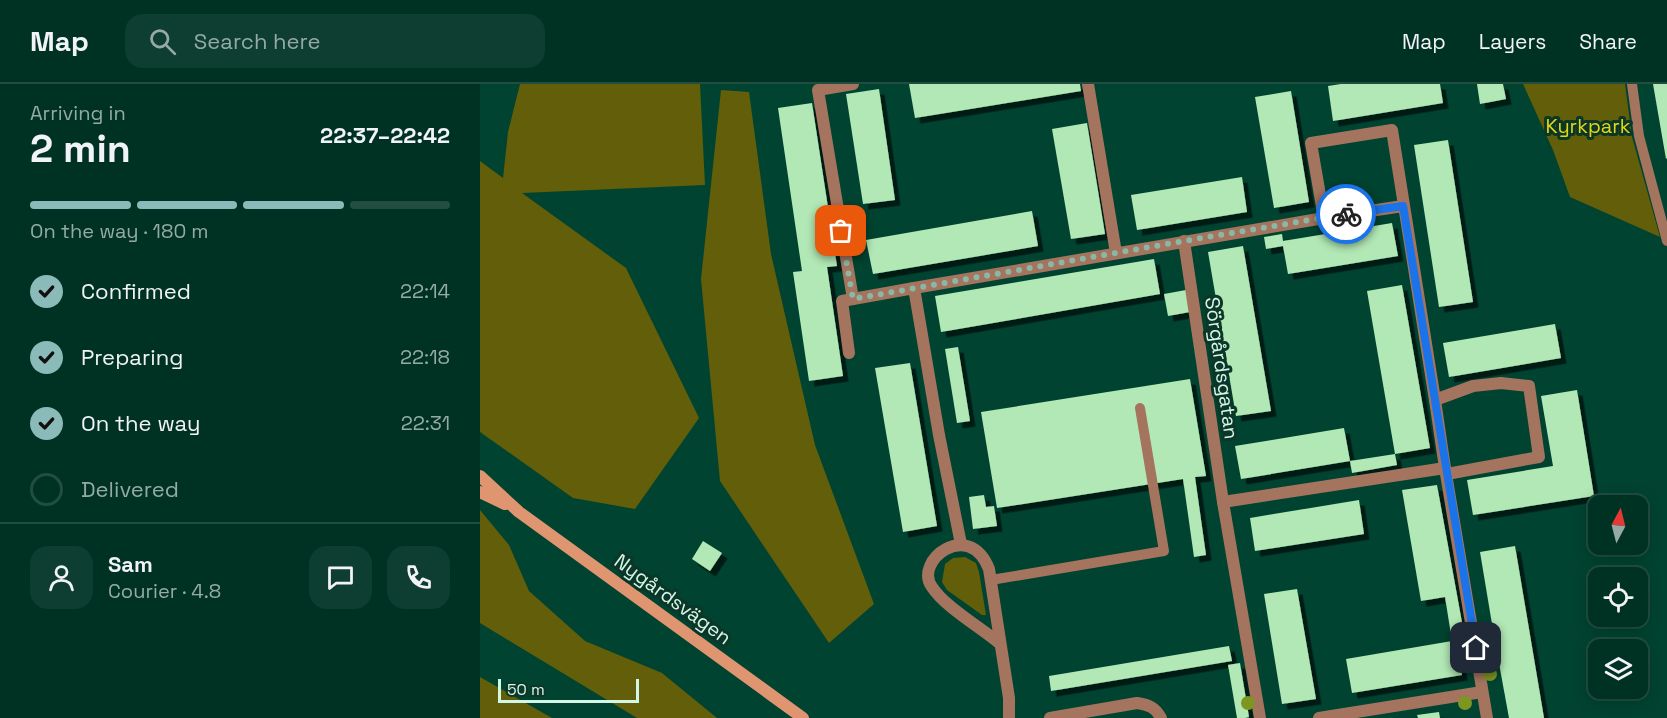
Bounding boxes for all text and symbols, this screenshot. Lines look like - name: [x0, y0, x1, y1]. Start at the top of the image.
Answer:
- search box: [125, 14, 545, 68]
- text: Map: [30, 23, 89, 59]
- icon: search: [146, 25, 179, 58]
- text: Search here: [194, 27, 321, 55]
- text: Map: [1402, 28, 1446, 55]
- text: Layers: [1479, 28, 1546, 55]
- text: Share: [1579, 28, 1637, 55]
- text: Arriving in: [30, 100, 126, 126]
- park label: Kyrkpark: [1545, 113, 1631, 139]
- text: 22:37–22:42: [320, 121, 450, 149]
- text: 2 min: [30, 124, 131, 173]
- courier: [1316, 184, 1376, 244]
- icon: bike: [1330, 198, 1363, 231]
- pin: [815, 205, 866, 256]
- icon: bag: [824, 214, 857, 247]
- text: On the way · 180 m: [30, 218, 209, 244]
- icon: check: [30, 275, 63, 308]
- text: Confirmed: [81, 277, 191, 305]
- text: 22:14: [400, 278, 450, 304]
- street label: Sörgårdsgatan: [1199, 295, 1245, 441]
- icon: check: [30, 341, 63, 374]
- text: Preparing: [81, 343, 183, 371]
- text: 22:18: [400, 344, 450, 370]
- icon: check: [30, 407, 63, 440]
- text: On the way: [81, 409, 200, 437]
- text: 22:31: [401, 410, 450, 436]
- text: Delivered: [81, 475, 179, 503]
- north arrow: [1588, 495, 1648, 555]
- map controls: [1588, 495, 1648, 699]
- button: person: [30, 546, 93, 609]
- button: chat: [309, 546, 372, 609]
- button: phone: [387, 546, 450, 609]
- street label: Nygårdsvägen: [609, 548, 737, 650]
- text: Sam: [108, 550, 153, 578]
- button: locate: [1588, 567, 1648, 627]
- text: Courier · 4.8: [108, 578, 221, 604]
- pin: [1450, 622, 1501, 673]
- icon: home: [1459, 631, 1492, 664]
- button: layers: [1588, 639, 1648, 699]
- scale bar: [498, 676, 639, 704]
- text: 50 m: [507, 679, 545, 700]

